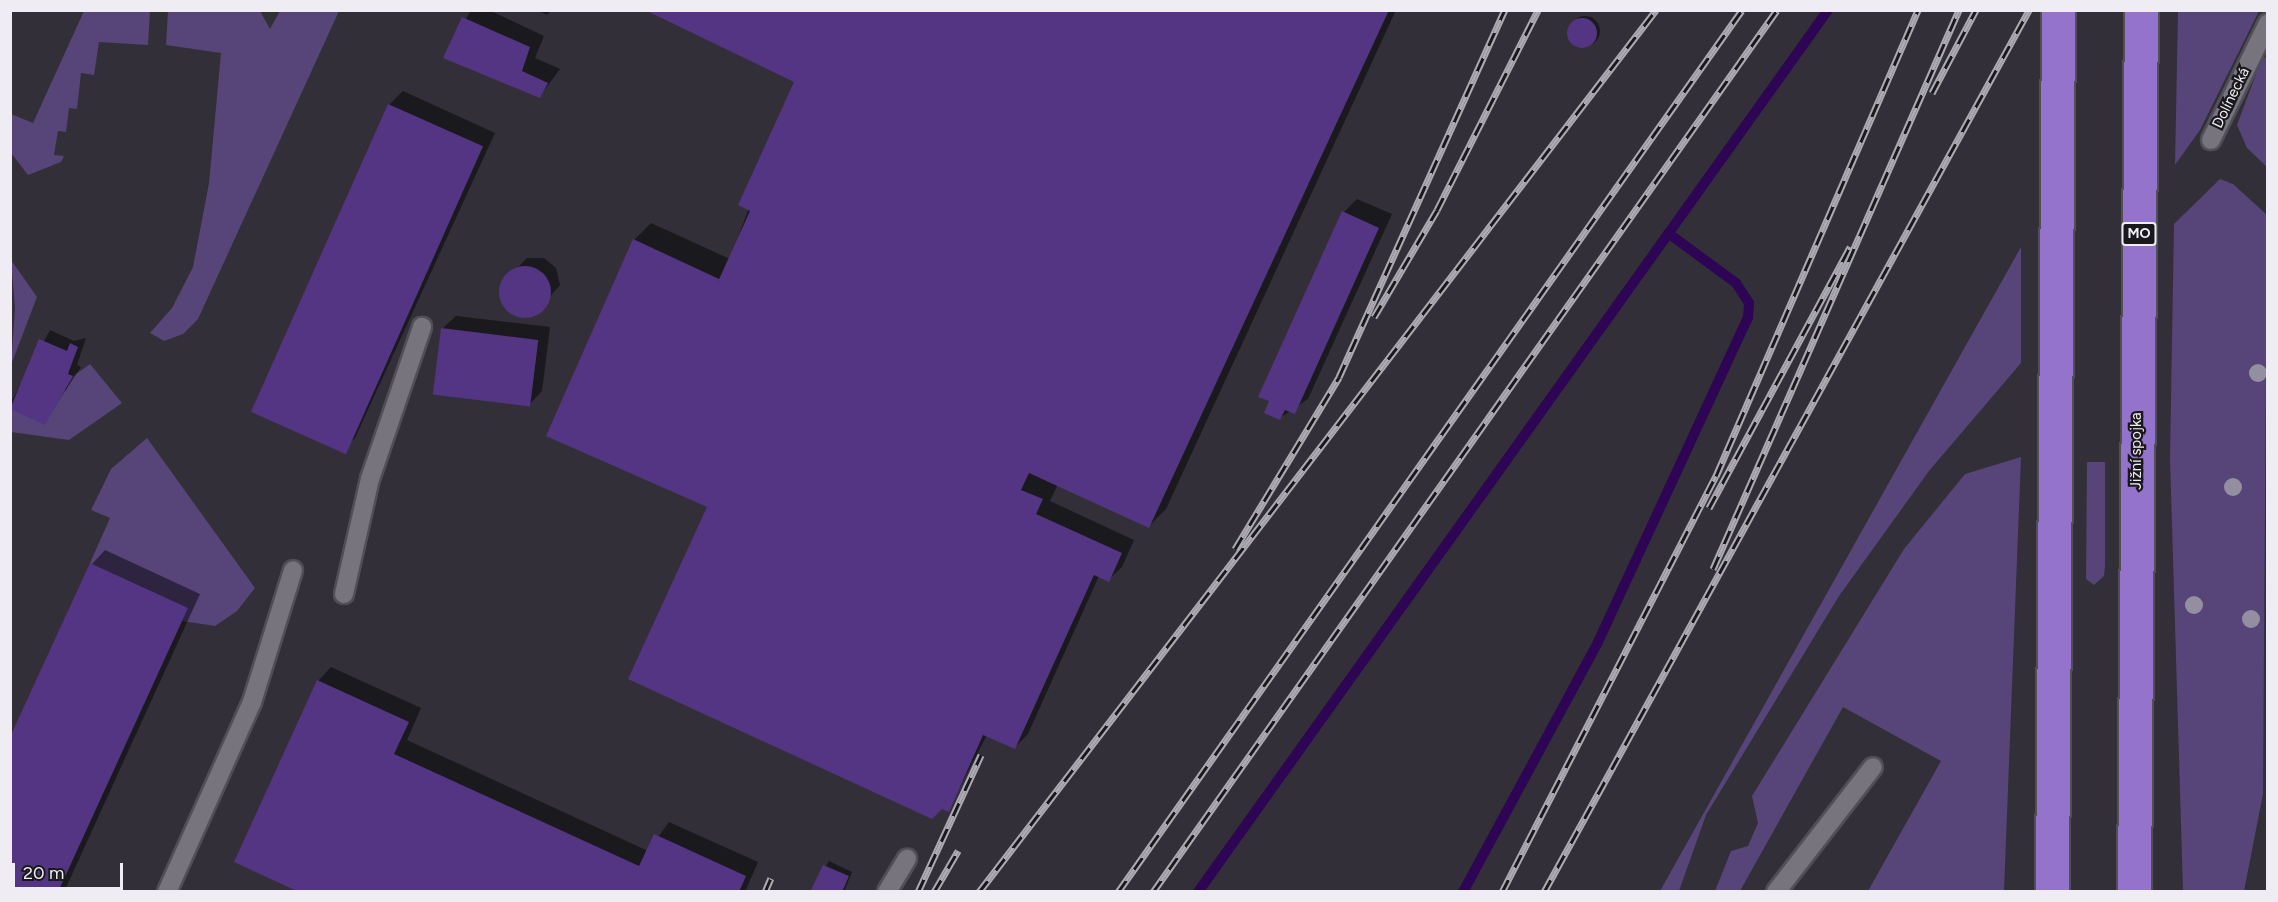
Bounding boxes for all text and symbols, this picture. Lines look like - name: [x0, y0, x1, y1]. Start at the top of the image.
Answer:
- street label: Dolínecká: [2209, 65, 2253, 131]
- road number: MO: [2121, 223, 2157, 245]
- street label: Jižní spojka: [2128, 412, 2146, 490]
- scale bar: [15, 851, 126, 889]
- text: 20 m: [23, 862, 64, 884]

